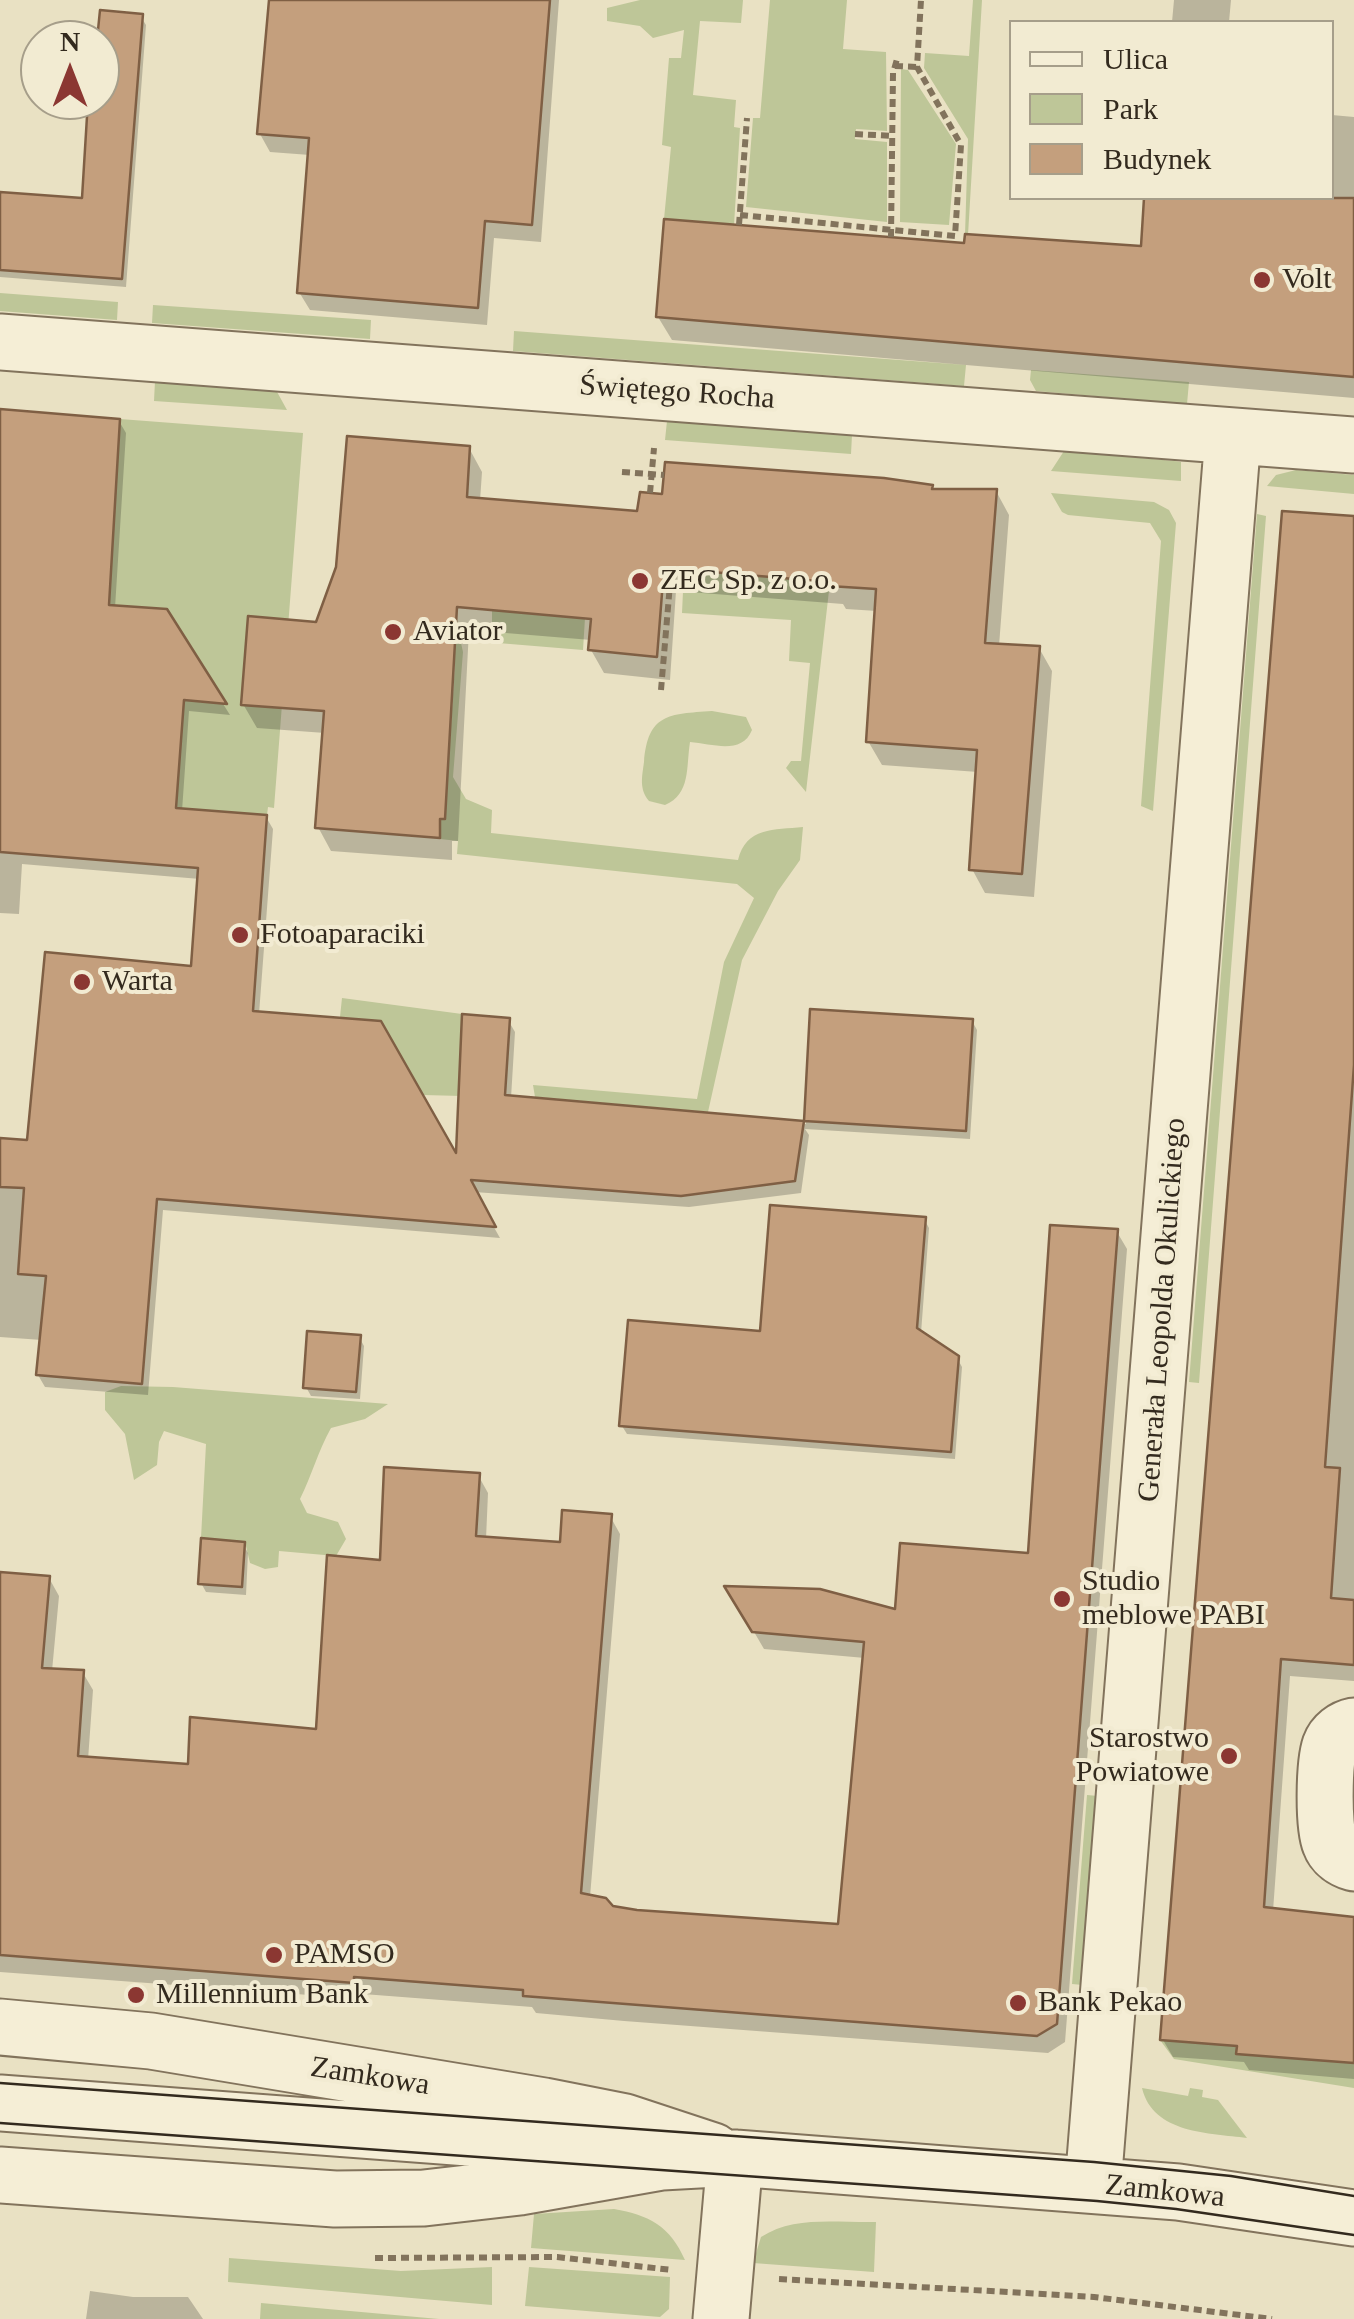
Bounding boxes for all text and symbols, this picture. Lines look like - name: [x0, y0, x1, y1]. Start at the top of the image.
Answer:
- north arrow: [20, 20, 120, 120]
- legend: [1009, 20, 1334, 200]
- text: N: [60, 26, 80, 57]
- text: Ulica: [1103, 42, 1168, 75]
- text: Park: [1103, 92, 1158, 125]
- text: Budynek: [1103, 142, 1211, 175]
- place label: Volt: [1282, 262, 1331, 298]
- marker: Volt: [1251, 269, 1273, 291]
- street label: Świętego Rocha: [578, 368, 776, 418]
- place label: ZEC Sp. z o.o.: [660, 563, 837, 599]
- marker: ZEC Sp. z o.o.: [629, 570, 651, 592]
- place label: Aviator: [413, 614, 502, 650]
- marker: Aviator: [382, 621, 404, 643]
- place label: Fotoaparaciki: [260, 917, 425, 953]
- marker: Fotoaparaciki: [229, 924, 251, 946]
- place label: Warta: [102, 964, 173, 1000]
- marker: Warta: [71, 971, 93, 993]
- street label: Generała Leopolda Okulickiego: [1132, 1117, 1194, 1503]
- place label: Studio meblowe PABI: [1082, 1564, 1265, 1634]
- marker: Studio meblowe PABI: [1051, 1588, 1073, 1610]
- place label: Starostwo Powiatowe: [1076, 1721, 1209, 1792]
- marker: Starostwo Powiatowe: [1218, 1745, 1240, 1767]
- place label: PAMSO: [294, 1937, 395, 1973]
- marker: PAMSO: [263, 1944, 285, 1966]
- place label: Millennium Bank: [156, 1977, 368, 2013]
- marker: Millennium Bank: [125, 1984, 147, 2006]
- place label: Bank Pekao: [1038, 1985, 1182, 2021]
- marker: Bank Pekao: [1007, 1992, 1029, 2014]
- street label: Zamkowa: [308, 2050, 432, 2104]
- street label: Zamkowa: [1103, 2168, 1227, 2216]

